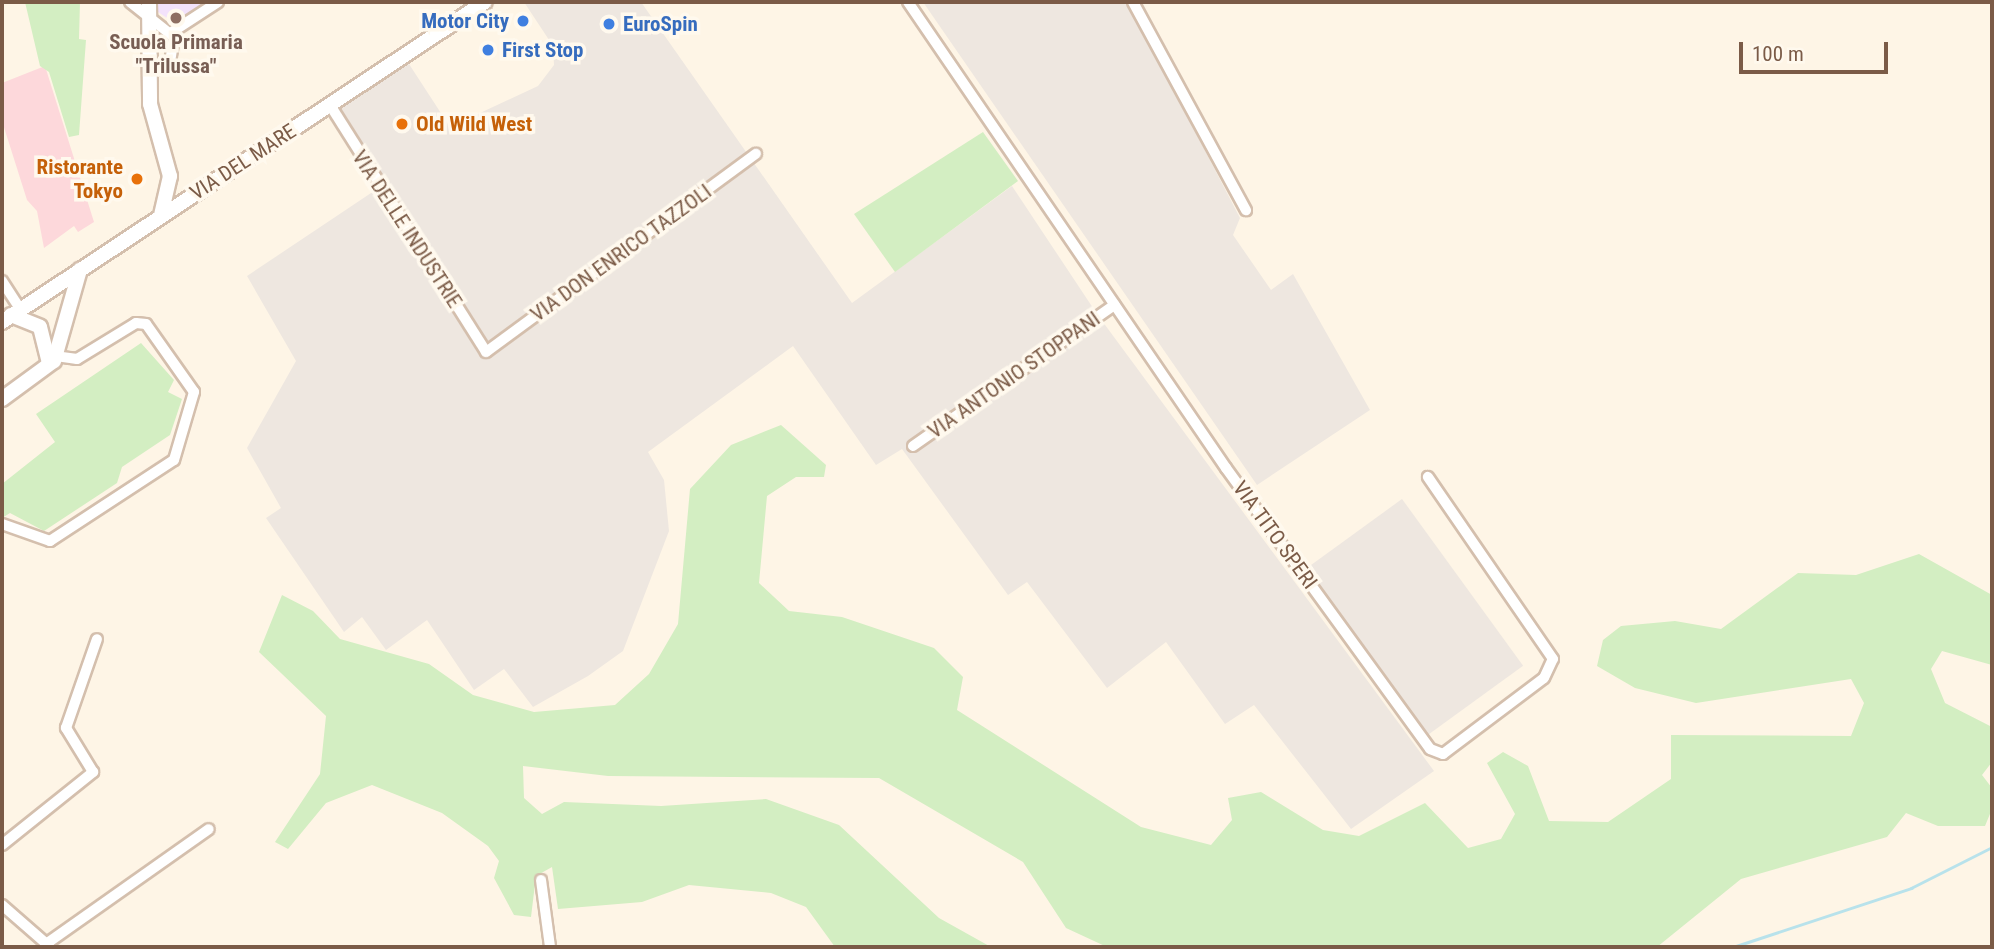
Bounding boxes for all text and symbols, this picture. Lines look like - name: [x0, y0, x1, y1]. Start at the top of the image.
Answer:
- place label: Motor City: [421, 8, 509, 34]
- marker: Scuola Primaria "Trilussa": [168, 10, 184, 26]
- place label: EuroSpin: [623, 11, 698, 37]
- marker: Motor City: [515, 13, 531, 29]
- marker: EuroSpin: [601, 16, 617, 32]
- scale bar: [1742, 28, 1891, 72]
- place label: Scuola Primaria "Trilussa": [109, 29, 243, 79]
- place label: First Stop: [502, 37, 583, 63]
- marker: First Stop: [480, 42, 496, 58]
- text: 100 m: [1752, 42, 1804, 66]
- place label: Old Wild West: [416, 111, 532, 137]
- marker: Old Wild West: [394, 116, 410, 132]
- street label: VIA DEL MARE: [185, 118, 301, 206]
- street label: VIA DELLE INDUSTRIE: [347, 146, 467, 312]
- place label: Ristorante Tokyo: [37, 154, 123, 204]
- marker: Ristorante Tokyo: [129, 171, 145, 187]
- street label: VIA DON ENRICO TAZZOLI: [526, 179, 716, 327]
- street label: VIA ANTONIO STOPPANI: [923, 306, 1105, 444]
- street label: VIA TITO SPERI: [1227, 476, 1323, 594]

